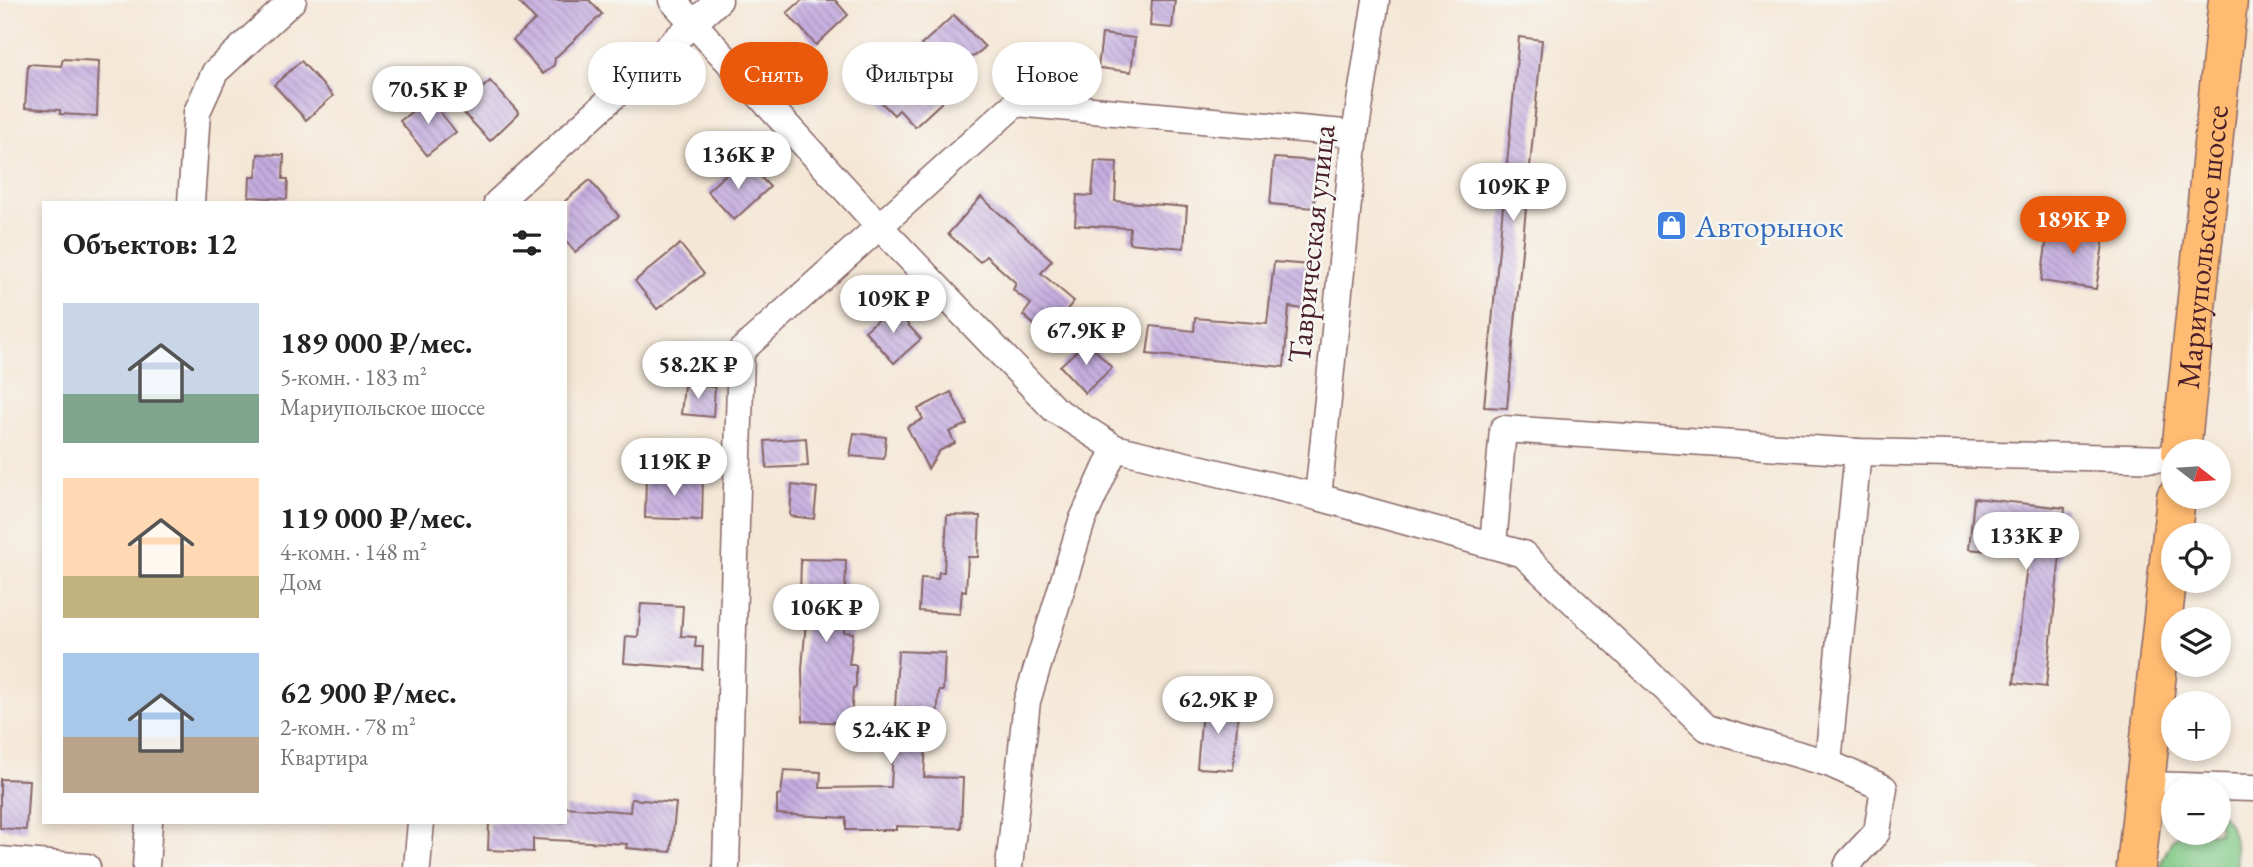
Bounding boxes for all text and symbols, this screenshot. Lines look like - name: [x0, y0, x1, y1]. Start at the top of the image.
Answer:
- chip: Купить: [588, 42, 706, 105]
- chip: Снять: [720, 42, 828, 105]
- chip: Фильтры: [842, 42, 978, 105]
- chip: Новое: [992, 42, 1102, 105]
- pin: 70.5K ₽: [363, 66, 493, 126]
- text: 70.5K ₽: [388, 74, 468, 104]
- street label: Мариупольское шоссе: [2167, 103, 2238, 391]
- street label: Таврическая улица: [1278, 122, 1344, 366]
- pin: 136K ₽: [681, 132, 795, 191]
- text: 136K ₽: [701, 139, 775, 169]
- pin: 109K ₽: [1456, 164, 1570, 223]
- text: 109K ₽: [1476, 171, 1550, 201]
- pin: 189K ₽: [2016, 196, 2130, 256]
- text: 189K ₽: [2036, 204, 2110, 234]
- place label: Авторынок: [1694, 205, 1844, 247]
- shop icon: Авторынок: [1655, 209, 1689, 243]
- text: Объектов: 12: [63, 224, 237, 263]
- icon: filters: [508, 224, 546, 262]
- pin: 109K ₽: [836, 276, 950, 335]
- text: 109K ₽: [856, 283, 930, 313]
- pin: 67.9K ₽: [1021, 308, 1151, 367]
- text: 67.9K ₽: [1046, 315, 1126, 345]
- text: 189 000 ₽/мес.: [280, 323, 473, 362]
- icon: home: [119, 331, 203, 415]
- pin: 58.2K ₽: [633, 342, 763, 401]
- text: 58.2K ₽: [658, 349, 738, 379]
- text: 5-комн. · 183 m²: [280, 362, 427, 392]
- text: Мариупольское шоссе: [280, 392, 485, 422]
- pin: 119K ₽: [617, 438, 731, 498]
- north arrow: [2161, 439, 2231, 509]
- map controls: [2161, 439, 2231, 845]
- text: 119K ₽: [637, 446, 711, 476]
- text: 119 000 ₽/мес.: [280, 498, 473, 537]
- icon: home: [119, 506, 203, 590]
- pin: 133K ₽: [1969, 512, 2083, 572]
- text: 133K ₽: [1989, 520, 2063, 550]
- button: locate: [2161, 523, 2231, 593]
- text: 4-комн. · 148 m²: [280, 537, 427, 567]
- text: Дом: [280, 567, 322, 597]
- pin: 106K ₽: [769, 584, 883, 644]
- text: 106K ₽: [789, 592, 863, 622]
- button: layers: [2161, 607, 2231, 677]
- text: 62 900 ₽/мес.: [280, 673, 457, 712]
- pin: 62.9K ₽: [1153, 676, 1283, 736]
- icon: home: [119, 681, 203, 765]
- text: 62.9K ₽: [1178, 684, 1258, 714]
- button: +: [2161, 691, 2231, 761]
- pin: 52.4K ₽: [826, 706, 956, 766]
- text: 2-комн. · 78 m²: [280, 712, 416, 742]
- text: 52.4K ₽: [851, 714, 931, 744]
- text: Квартира: [280, 742, 368, 772]
- button: −: [2161, 775, 2231, 845]

